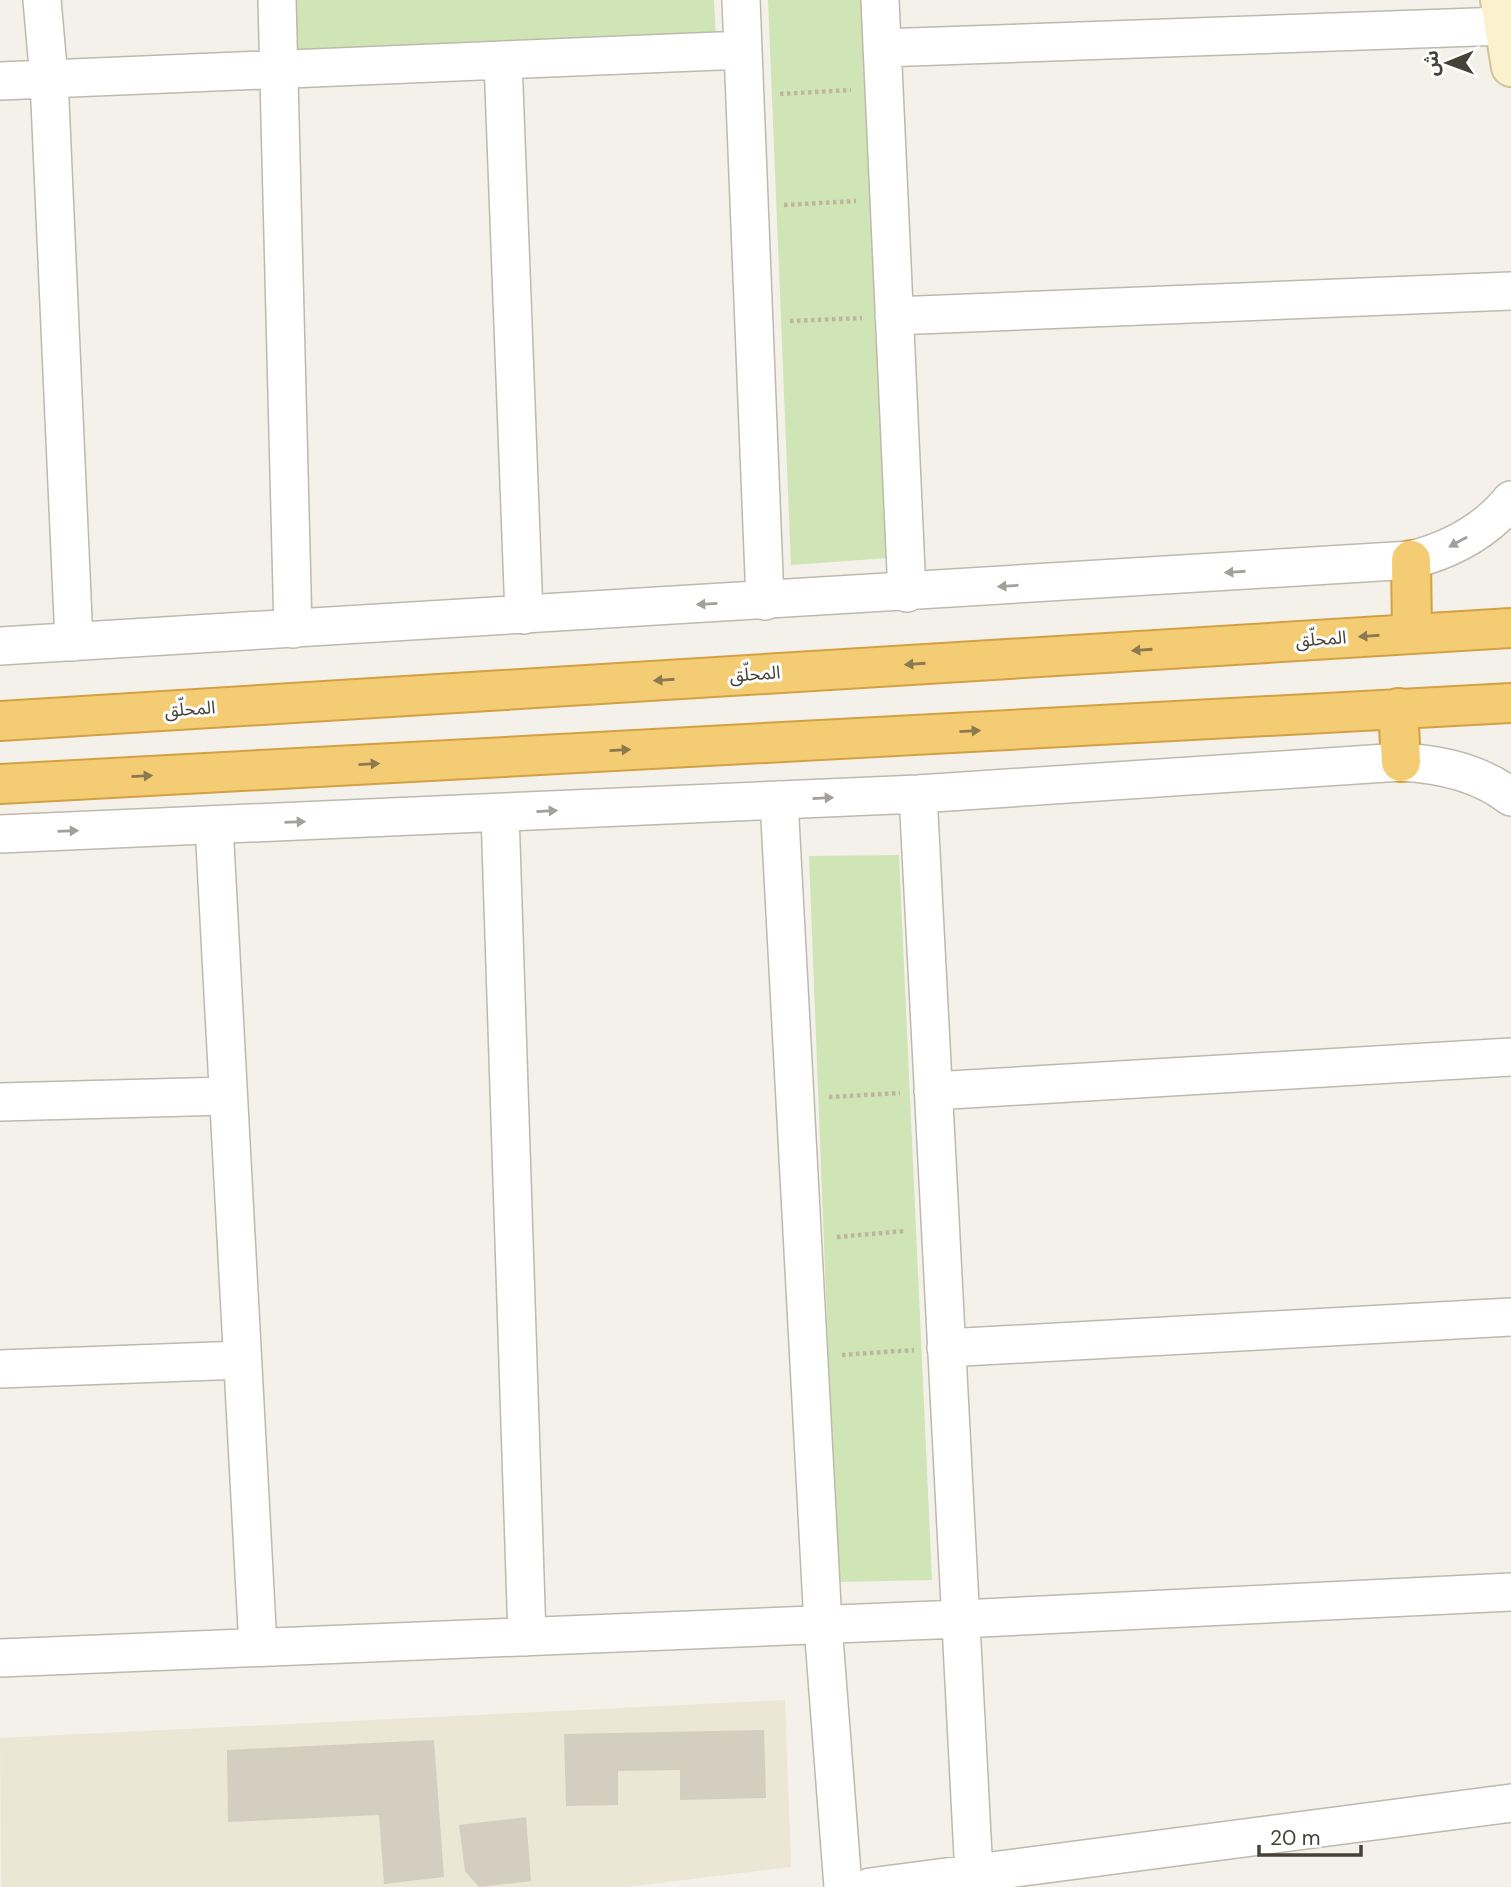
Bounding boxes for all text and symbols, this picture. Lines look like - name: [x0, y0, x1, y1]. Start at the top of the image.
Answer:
- north arrow: [1413, 28, 1483, 98]
- text: ش: [1419, 50, 1444, 77]
- one-way arrow: [1449, 536, 1468, 548]
- one-way arrow: [1224, 566, 1246, 577]
- one-way arrow: [997, 581, 1019, 592]
- one-way arrow: [696, 599, 718, 610]
- street label: المحلّق: [1295, 623, 1347, 653]
- one-way arrow: [1358, 631, 1380, 642]
- one-way arrow: [1131, 645, 1153, 656]
- street label: المحلّق: [729, 658, 781, 688]
- one-way arrow: [904, 659, 926, 670]
- one-way arrow: [653, 675, 675, 686]
- street label: المحلّق: [164, 693, 216, 723]
- one-way arrow: [959, 726, 981, 737]
- one-way arrow: [610, 745, 632, 756]
- one-way arrow: [358, 758, 380, 769]
- one-way arrow: [131, 771, 153, 782]
- one-way arrow: [813, 793, 835, 804]
- one-way arrow: [536, 805, 558, 816]
- one-way arrow: [285, 816, 307, 827]
- one-way arrow: [57, 826, 79, 837]
- scale bar: [1259, 1814, 1360, 1858]
- text: 20 m: [1270, 1824, 1321, 1852]

